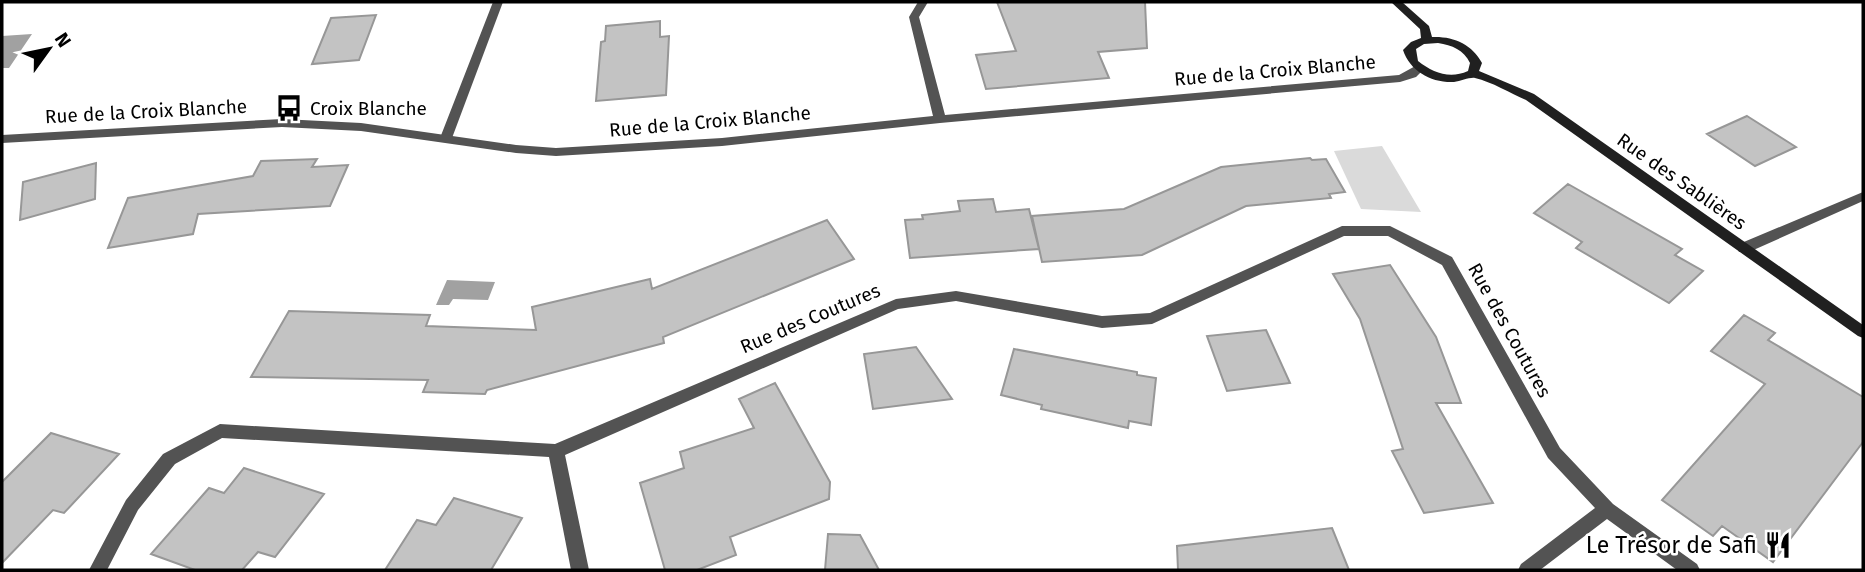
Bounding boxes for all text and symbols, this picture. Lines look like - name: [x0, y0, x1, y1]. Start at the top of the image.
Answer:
- north arrow: [14, 14, 84, 84]
- text: N: [50, 28, 76, 52]
- street label: Rue de la Croix Blanche: [1173, 50, 1377, 91]
- bus stop icon: Croix Blanche: [274, 93, 304, 123]
- street label: Rue de la Croix Blanche: [44, 95, 248, 128]
- place label: Croix Blanche: [310, 97, 427, 120]
- street label: Rue de la Croix Blanche: [608, 101, 812, 142]
- street label: Rue des Sablières: [1613, 128, 1751, 235]
- street label: Rue des Coutures: [1463, 259, 1556, 401]
- street label: Rue des Coutures: [737, 279, 884, 358]
- restaurant icon: Le Trésor de Safi: [1763, 530, 1793, 560]
- place label: Le Trésor de Safi: [1586, 531, 1757, 559]

